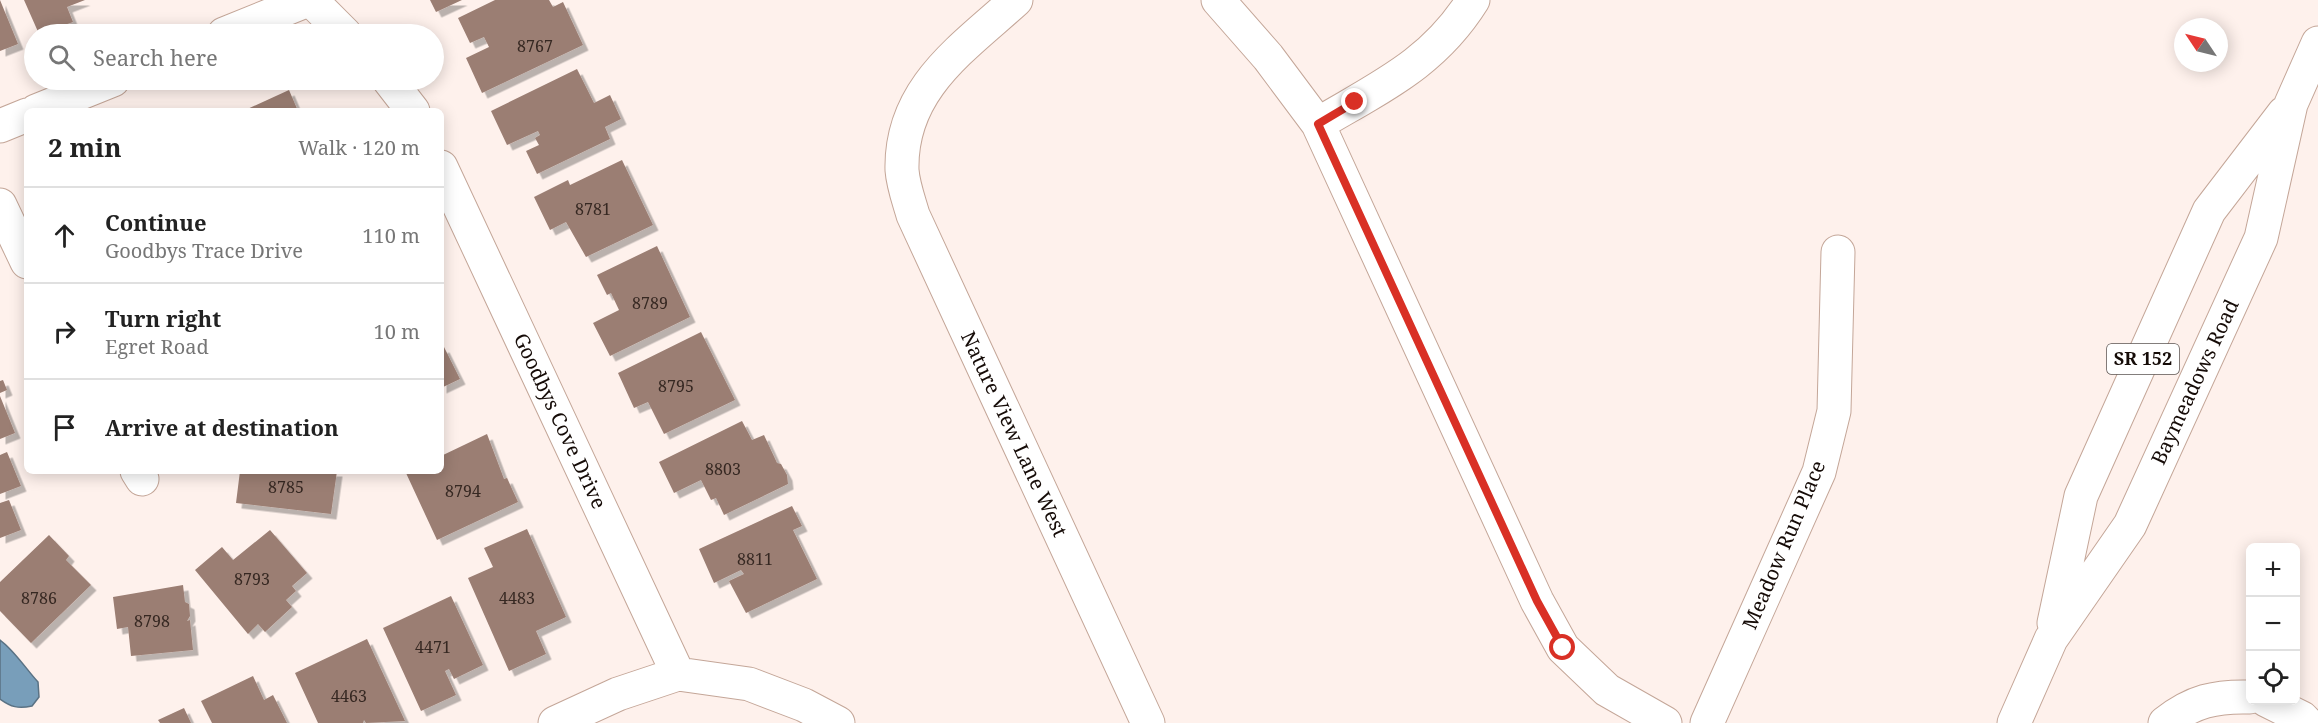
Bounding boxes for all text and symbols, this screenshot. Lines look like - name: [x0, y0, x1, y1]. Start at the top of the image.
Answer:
- north arrow: [2174, 18, 2228, 72]
- search box: [24, 24, 444, 90]
- house number: 8767: [517, 35, 553, 57]
- icon: search: [45, 41, 78, 74]
- text: Search here: [93, 42, 218, 72]
- route end: [1341, 88, 1367, 114]
- text: 2 min: [48, 129, 122, 165]
- text: Walk · 120 m: [298, 134, 420, 161]
- house number: 8781: [575, 198, 611, 220]
- text: Continue: [105, 207, 207, 237]
- icon: ahead: [48, 219, 81, 252]
- text: 110 m: [362, 222, 420, 249]
- text: Goodbys Trace Drive: [105, 237, 303, 264]
- house number: 8789: [632, 292, 668, 314]
- street label: Baymeadows Road: [2144, 295, 2245, 469]
- text: Turn right: [105, 303, 221, 333]
- icon: right: [48, 315, 81, 348]
- text: 10 m: [374, 318, 420, 345]
- street label: Nature View Lane West: [955, 327, 1074, 541]
- street label: Goodbys Cove Drive: [508, 329, 613, 513]
- text: Egret Road: [105, 333, 209, 360]
- road number: SR 152: [2107, 344, 2179, 374]
- house number: 8795: [658, 375, 694, 397]
- icon: arrive: [48, 411, 81, 444]
- text: Arrive at destination: [105, 412, 339, 442]
- street label: Meadow Run Place: [1736, 456, 1831, 633]
- house number: 8803: [705, 458, 741, 480]
- house number: 8785: [268, 476, 304, 498]
- house number: 8794: [445, 480, 481, 502]
- map controls: [2246, 543, 2300, 705]
- button: +: [2246, 543, 2300, 597]
- house number: 8811: [737, 548, 773, 570]
- house number: 8793: [234, 568, 270, 590]
- house number: 8786: [21, 587, 57, 609]
- house number: 4483: [499, 587, 535, 609]
- button: −: [2246, 597, 2300, 651]
- house number: 8798: [134, 610, 170, 632]
- route start: [1549, 634, 1575, 660]
- house number: 4471: [415, 636, 451, 658]
- button: locate: [2246, 651, 2300, 705]
- house number: 4463: [331, 685, 367, 707]

